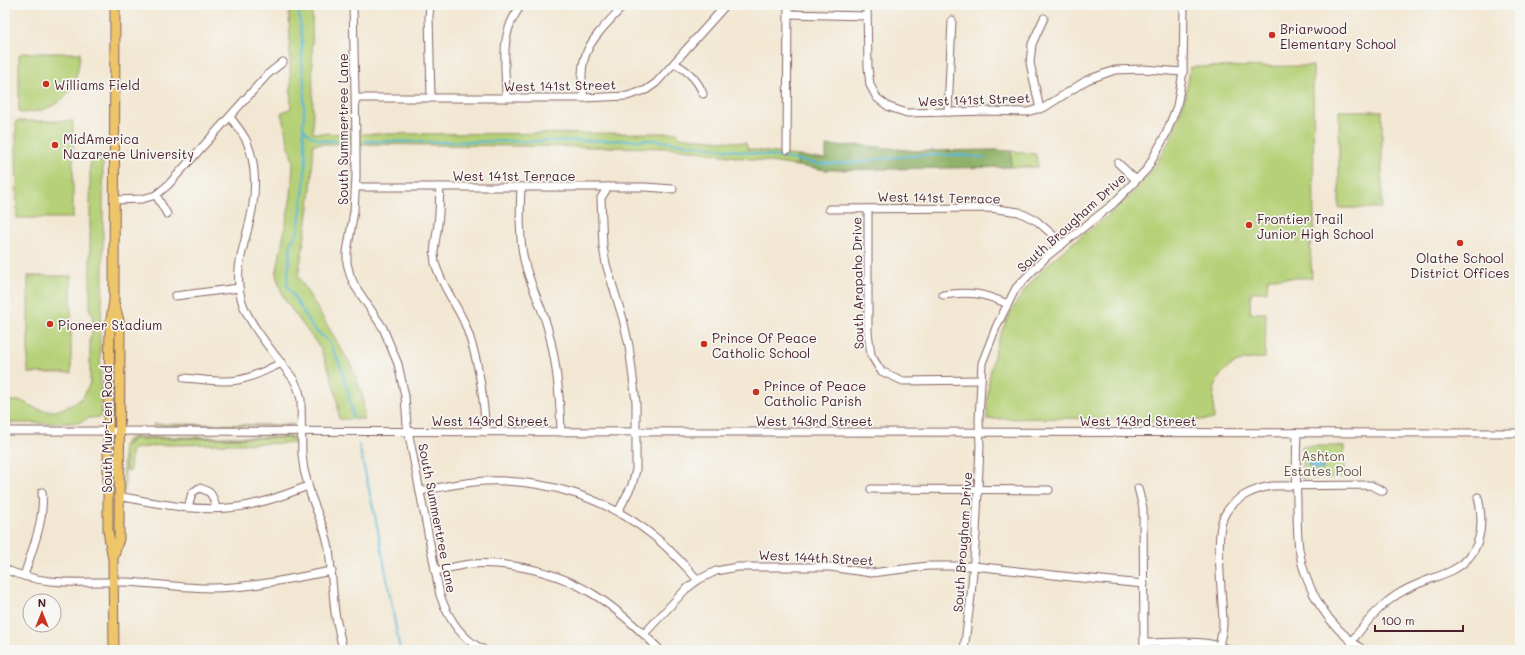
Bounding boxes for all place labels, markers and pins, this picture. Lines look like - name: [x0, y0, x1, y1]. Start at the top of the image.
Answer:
- place label: Briarwood Elementary School: [1280, 20, 1397, 52]
- marker: Briarwood Elementary School: [1267, 30, 1277, 40]
- place label: Williams Field: [54, 76, 140, 93]
- marker: Williams Field: [41, 79, 51, 89]
- place label: MidAmerica Nazarene University: [63, 130, 194, 162]
- marker: MidAmerica Nazarene University: [50, 140, 60, 150]
- place label: Frontier Trail Junior High School: [1257, 210, 1374, 242]
- marker: Frontier Trail Junior High School: [1244, 220, 1254, 230]
- marker: Olathe School District Offices: [1455, 238, 1465, 248]
- place label: Olathe School District Offices: [1410, 249, 1510, 281]
- place label: Pioneer Stadium: [58, 316, 162, 333]
- marker: Pioneer Stadium: [45, 319, 55, 329]
- place label: Prince Of Peace Catholic School: [712, 329, 817, 361]
- marker: Prince Of Peace Catholic School: [699, 339, 709, 349]
- place label: Prince of Peace Catholic Parish: [764, 377, 866, 409]
- marker: Prince of Peace Catholic Parish: [751, 387, 761, 397]

